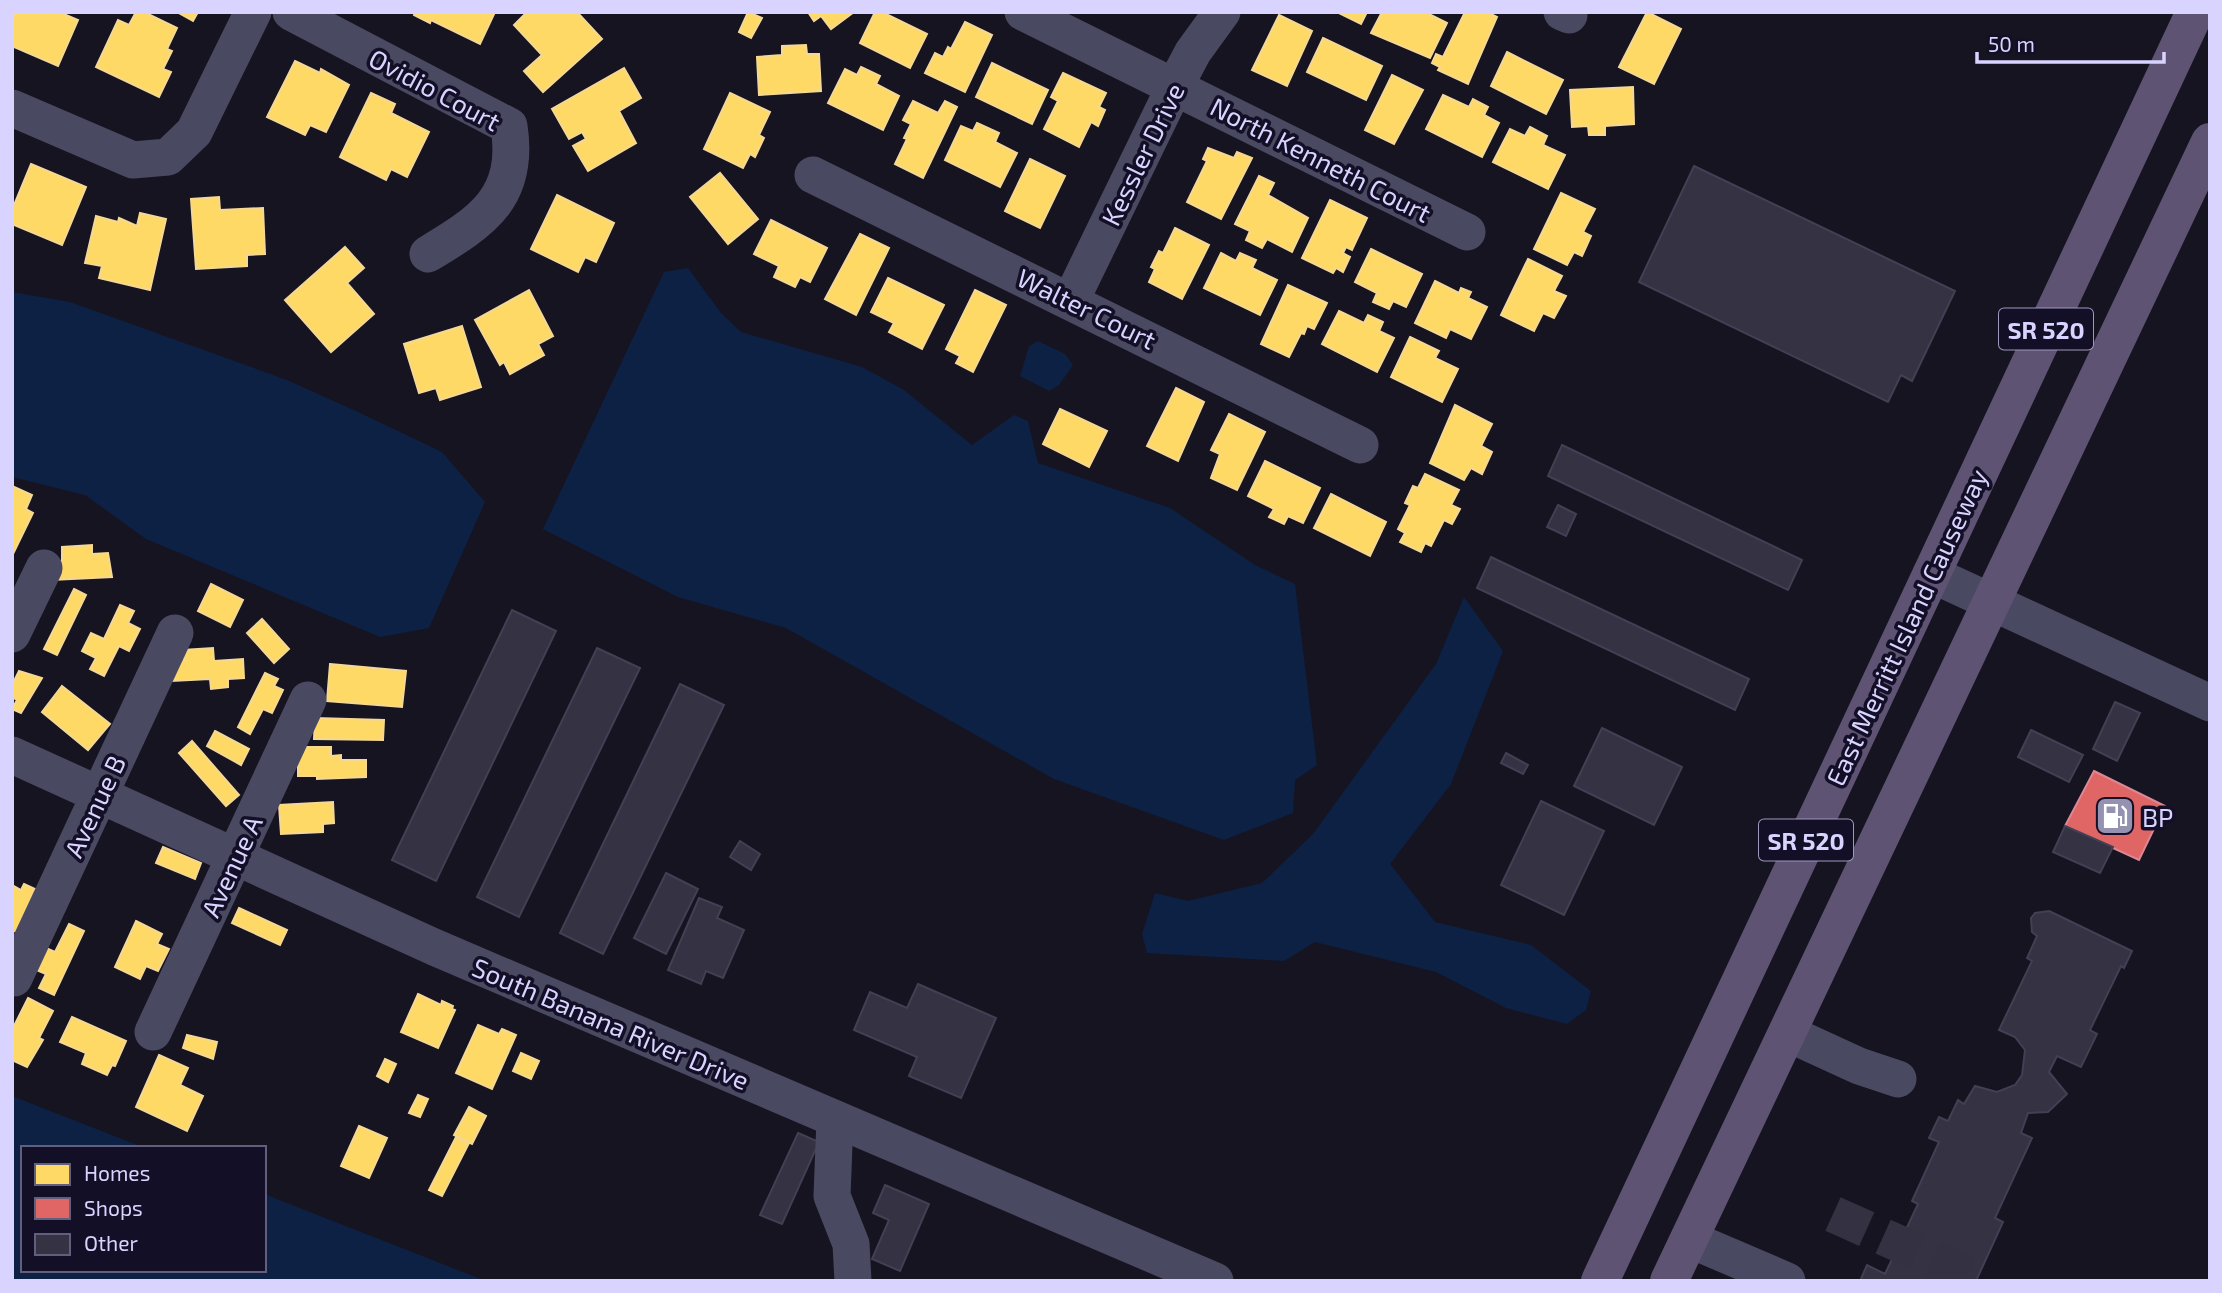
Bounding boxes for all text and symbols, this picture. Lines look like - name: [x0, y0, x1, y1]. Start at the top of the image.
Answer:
- scale bar: [1977, 21, 2164, 65]
- text: 50 m: [1988, 31, 2035, 56]
- street label: Ovidio Court: [364, 41, 506, 137]
- street label: Kessler Drive: [1094, 78, 1190, 230]
- street label: North Kenneth Court: [1206, 90, 1436, 228]
- street label: Walter Court: [1013, 261, 1161, 355]
- road number: SR 520: [1999, 308, 2093, 350]
- street label: East Merritt Island Causeway: [1819, 464, 1993, 790]
- street label: Avenue B: [57, 750, 131, 862]
- fuel station icon: BP: [2094, 795, 2136, 837]
- place label: BP: [2142, 801, 2173, 832]
- street label: Avenue A: [194, 810, 268, 922]
- road number: SR 520: [1759, 820, 1853, 860]
- street label: South Banana River Drive: [468, 951, 754, 1095]
- legend: [21, 1146, 266, 1272]
- text: Homes: [84, 1160, 150, 1185]
- text: Shops: [84, 1195, 143, 1220]
- text: Other: [84, 1230, 139, 1255]

